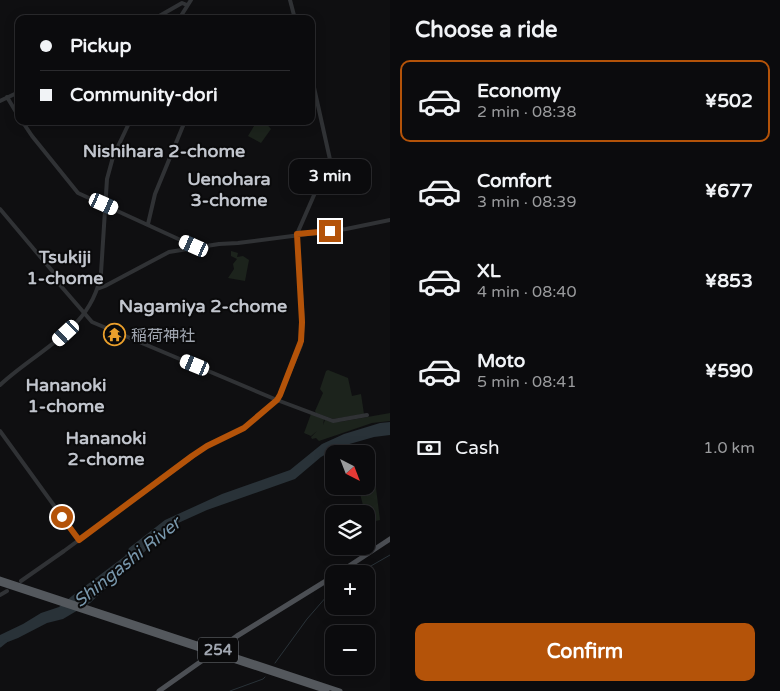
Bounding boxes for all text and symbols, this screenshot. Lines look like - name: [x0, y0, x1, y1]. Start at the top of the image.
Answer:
- text: Choose a ride: [415, 17, 558, 43]
- text: Pickup: [70, 35, 131, 57]
- icon: car: [417, 79, 462, 124]
- text: Economy: [477, 80, 561, 102]
- text: Community-dori: [70, 84, 218, 106]
- text: ¥502: [705, 90, 753, 112]
- text: 2 min · 08:38: [477, 102, 576, 122]
- district label: Nishihara 2-chome: [83, 140, 245, 162]
- callout: 3 min: [289, 158, 371, 194]
- text: 3 min: [309, 166, 351, 186]
- district label: Uenohara 3-chome: [187, 168, 271, 211]
- icon: car: [417, 169, 462, 214]
- text: Comfort: [477, 170, 551, 192]
- text: ¥677: [705, 180, 753, 202]
- car: [87, 191, 120, 217]
- text: 3 min · 08:39: [477, 192, 576, 212]
- route end: [319, 220, 341, 242]
- car: [177, 233, 210, 259]
- district label: Tsukiji 1-chome: [27, 246, 103, 289]
- icon: car: [417, 259, 462, 304]
- text: XL: [477, 260, 501, 282]
- text: ¥853: [705, 270, 753, 292]
- text: 4 min · 08:40: [477, 282, 576, 302]
- district label: Nagamiya 2-chome: [119, 295, 287, 317]
- car: [49, 317, 82, 349]
- temple icon: 稲荷神社: [103, 323, 127, 347]
- place label: 稲荷神社: [131, 326, 195, 346]
- icon: car: [417, 349, 462, 394]
- text: Moto: [477, 350, 525, 372]
- car: [178, 352, 211, 378]
- text: ¥590: [705, 360, 753, 382]
- text: 5 min · 08:41: [477, 372, 576, 392]
- district label: Hananoki 1-chome: [26, 374, 106, 417]
- district label: Hananoki 2-chome: [66, 427, 146, 470]
- icon: cash: [415, 434, 443, 462]
- text: Cash: [455, 437, 500, 459]
- text: 1.0 km: [703, 438, 755, 458]
- north arrow: [325, 445, 375, 495]
- map controls: [325, 445, 375, 675]
- button: layers: [325, 505, 375, 555]
- route start: [51, 506, 73, 528]
- water label: Shingashi River: [69, 511, 187, 612]
- button: +: [325, 565, 375, 615]
- button: Confirm: [415, 623, 755, 681]
- button: −: [325, 625, 375, 675]
- road number: 254: [198, 638, 238, 662]

